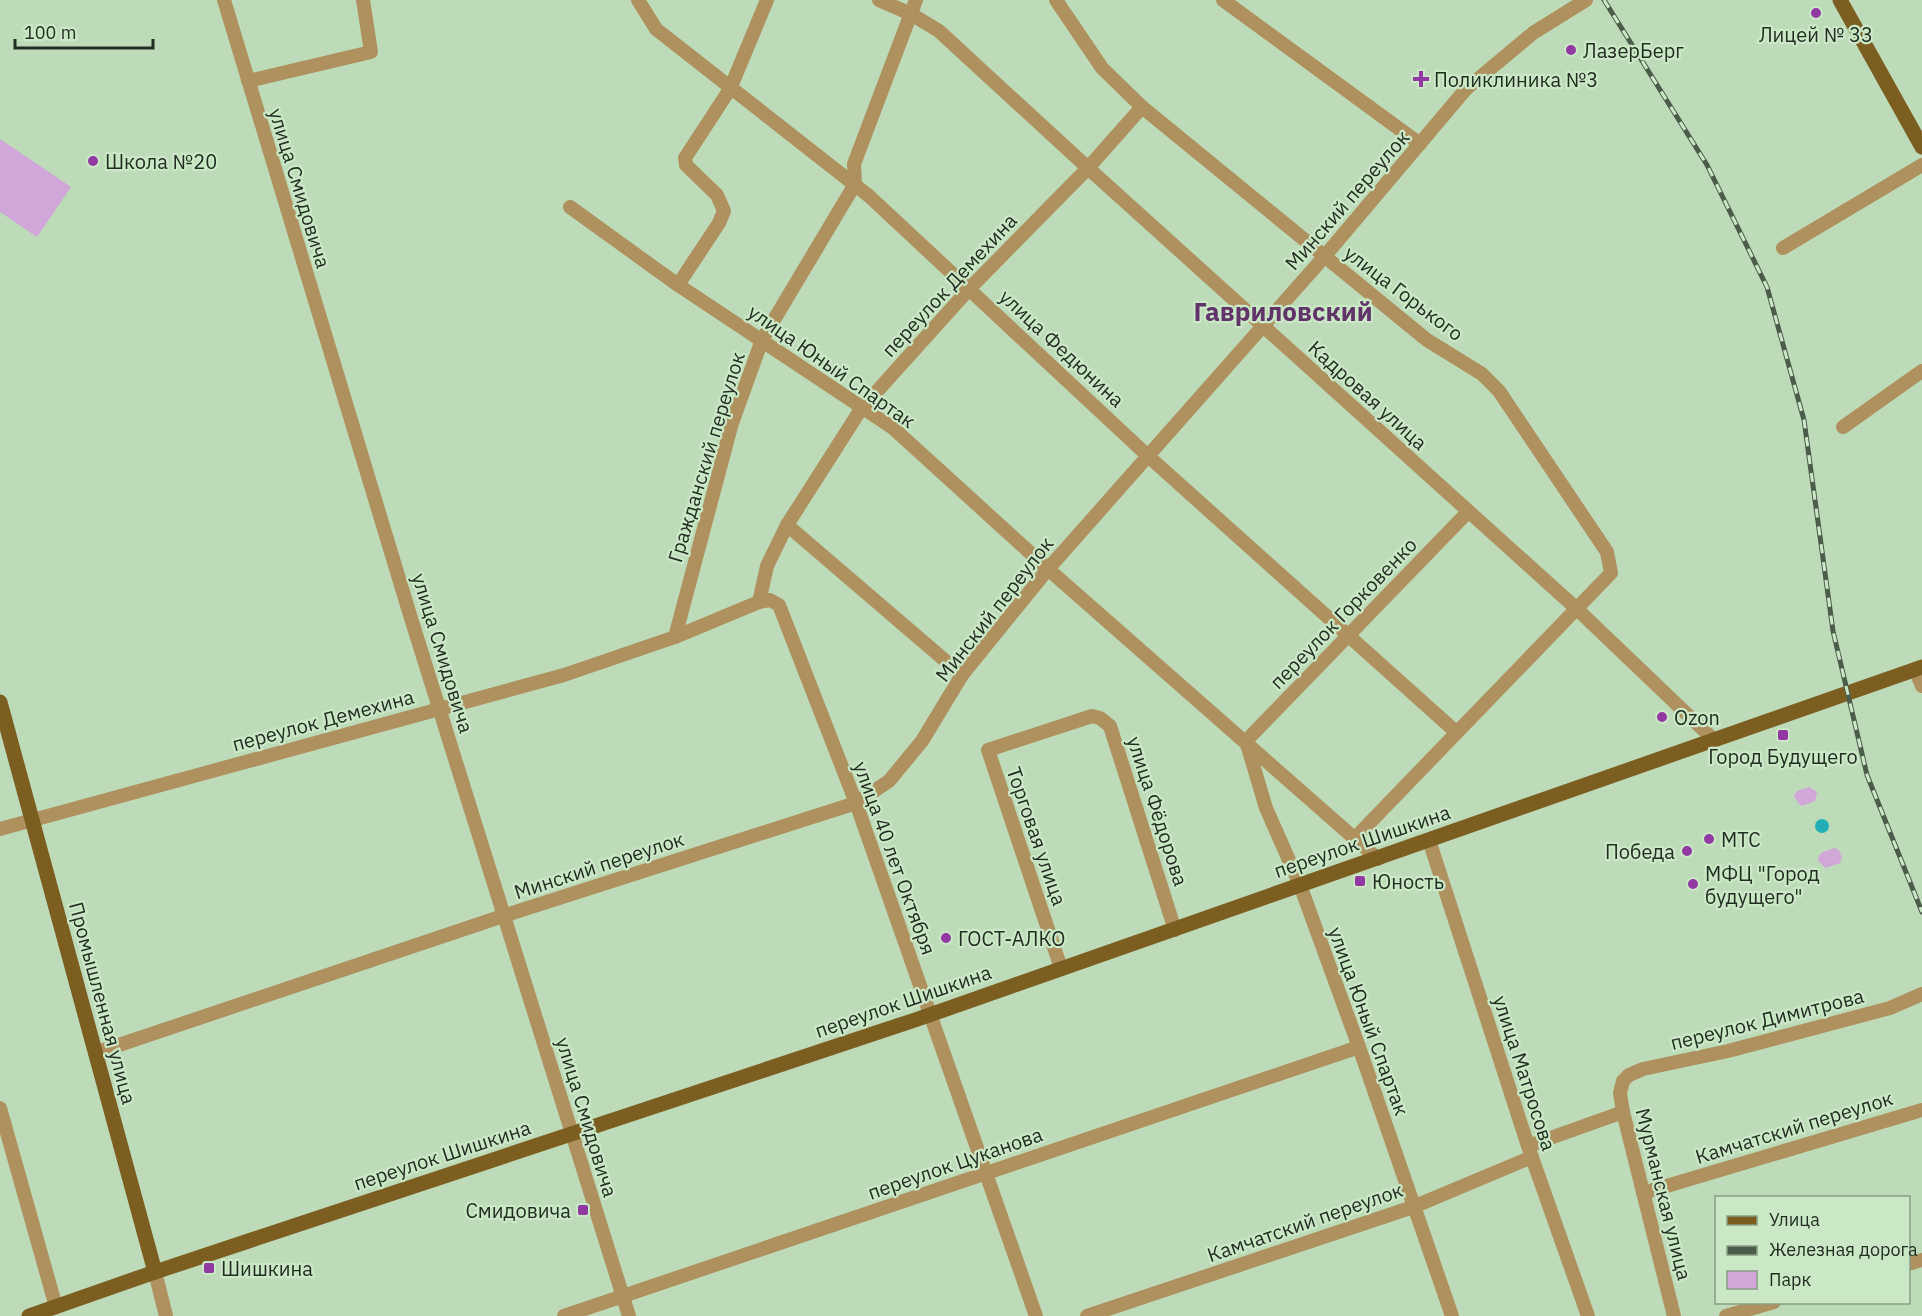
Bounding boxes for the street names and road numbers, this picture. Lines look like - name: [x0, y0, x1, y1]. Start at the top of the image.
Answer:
- street label: улица Смидовича: [263, 105, 337, 271]
- street label: Минский переулок: [1279, 124, 1415, 276]
- street label: переулок Демехина: [875, 207, 1023, 363]
- street label: улица Горького: [1339, 239, 1469, 347]
- street label: улица Федюнина: [994, 283, 1130, 413]
- street label: улица Юный Спартак: [743, 298, 921, 434]
- street label: Кадровая улица: [1303, 334, 1434, 456]
- street label: Гражданский переулок: [661, 349, 751, 565]
- street label: Минский переулок: [929, 531, 1059, 687]
- street label: переулок Горковенко: [1263, 531, 1423, 695]
- street label: улица Смидовича: [406, 570, 480, 736]
- street label: переулок Демехина: [229, 683, 417, 757]
- street label: улица Фёдорова: [1121, 733, 1195, 889]
- street label: улица 40 лет Октября: [847, 758, 943, 958]
- street label: Торговая улица: [1001, 763, 1073, 909]
- street label: переулок Шишкина: [1270, 798, 1454, 884]
- street label: Минский переулок: [511, 825, 687, 905]
- street label: Промышленная улица: [63, 899, 143, 1107]
- street label: улица Юный Спартак: [1322, 923, 1416, 1119]
- street label: переулок Шишкина: [811, 958, 995, 1044]
- street label: переулок Димитрова: [1667, 982, 1867, 1056]
- street label: улица Матросова: [1487, 992, 1563, 1154]
- street label: улица Смидовича: [550, 1034, 624, 1200]
- street label: Камчатский переулок: [1692, 1084, 1896, 1170]
- street label: Мурманская улица: [1630, 1105, 1699, 1283]
- street label: переулок Шишкина: [350, 1114, 534, 1196]
- street label: переулок Цуканова: [864, 1120, 1046, 1206]
- street label: Камчатский переулок: [1204, 1176, 1406, 1268]

